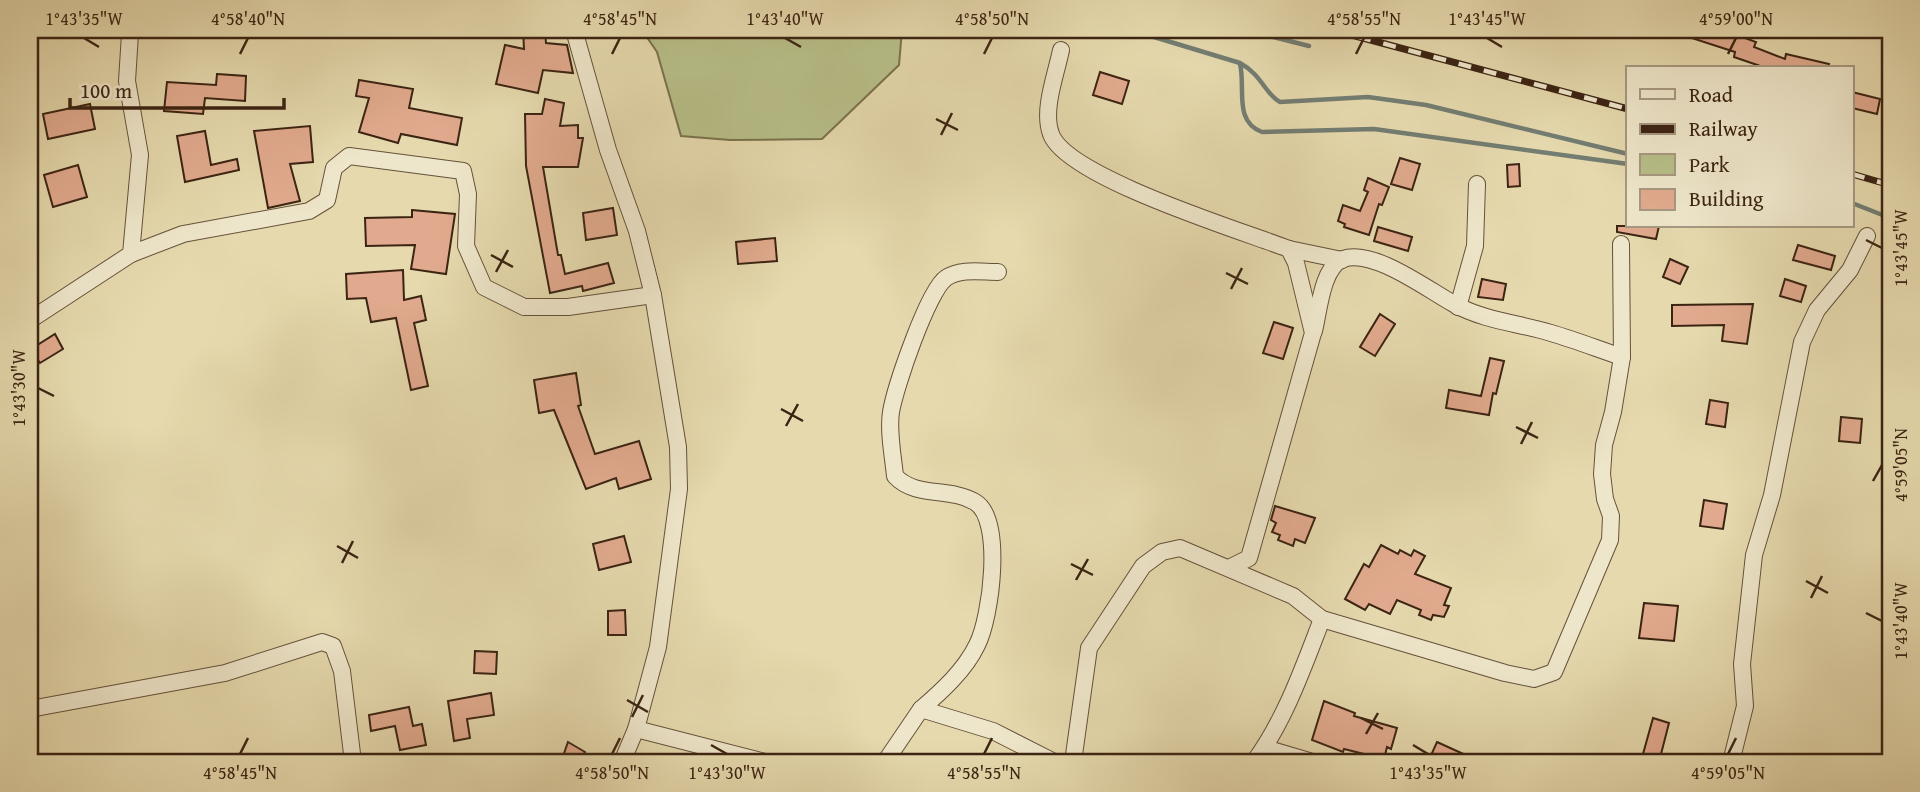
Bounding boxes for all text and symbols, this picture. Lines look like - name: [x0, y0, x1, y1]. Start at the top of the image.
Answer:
- text: 1°43'35"W: [45, 5, 124, 32]
- text: 4°58'40"N: [211, 5, 285, 32]
- text: 4°58'45"N: [583, 5, 657, 32]
- text: 1°43'40"W: [746, 5, 825, 32]
- text: 4°58'50"N: [955, 5, 1029, 32]
- text: 4°58'55"N: [1327, 5, 1401, 32]
- text: 1°43'45"W: [1448, 5, 1527, 32]
- text: 4°59'00"N: [1699, 5, 1773, 32]
- scale bar: [70, 66, 284, 110]
- legend: [1626, 66, 1854, 228]
- text: 100 m: [80, 75, 132, 106]
- text: Road: [1689, 79, 1734, 110]
- text: Railway: [1689, 113, 1758, 144]
- text: Park: [1689, 149, 1730, 180]
- text: Building: [1689, 183, 1764, 214]
- text: 1°43'45"W: [1887, 208, 1914, 287]
- text: 1°43'30"W: [5, 348, 32, 427]
- text: 4°59'05"N: [1887, 428, 1914, 502]
- text: 1°43'40"W: [1887, 581, 1914, 660]
- text: 4°58'45"N: [203, 759, 277, 786]
- text: 4°58'50"N: [575, 759, 649, 786]
- text: 1°43'30"W: [688, 759, 767, 786]
- text: 4°58'55"N: [947, 759, 1021, 786]
- text: 1°43'35"W: [1389, 759, 1468, 786]
- text: 4°59'05"N: [1691, 759, 1765, 786]

